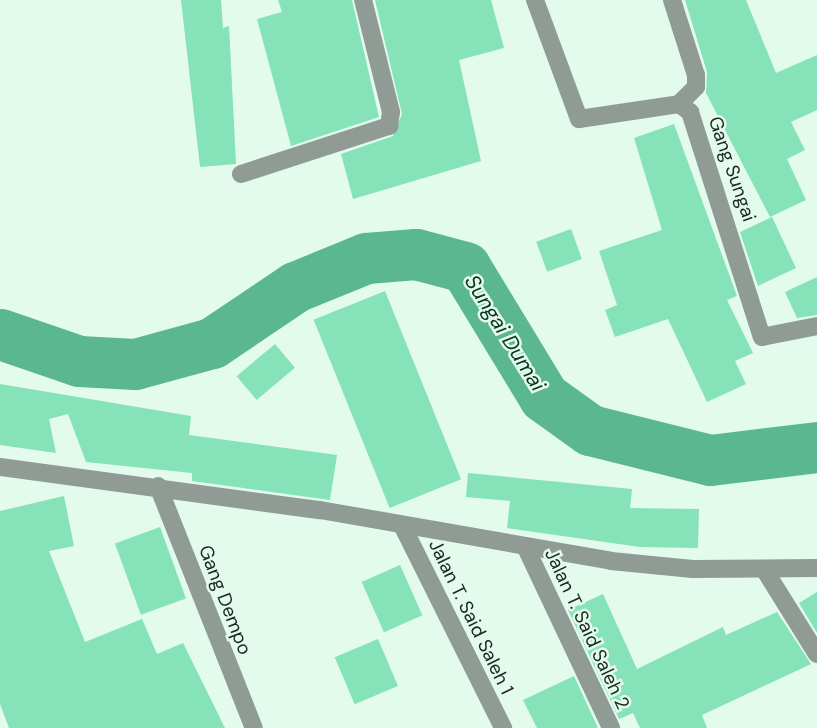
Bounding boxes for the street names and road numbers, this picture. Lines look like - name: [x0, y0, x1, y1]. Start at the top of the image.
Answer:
- street label: Gang Sungai: [703, 113, 761, 225]
- street label: Jalan T. Said Saleh 1: [424, 536, 518, 698]
- street label: Gang Dempo: [194, 542, 256, 658]
- street label: Jalan T. Said Saleh 2: [540, 545, 634, 713]

